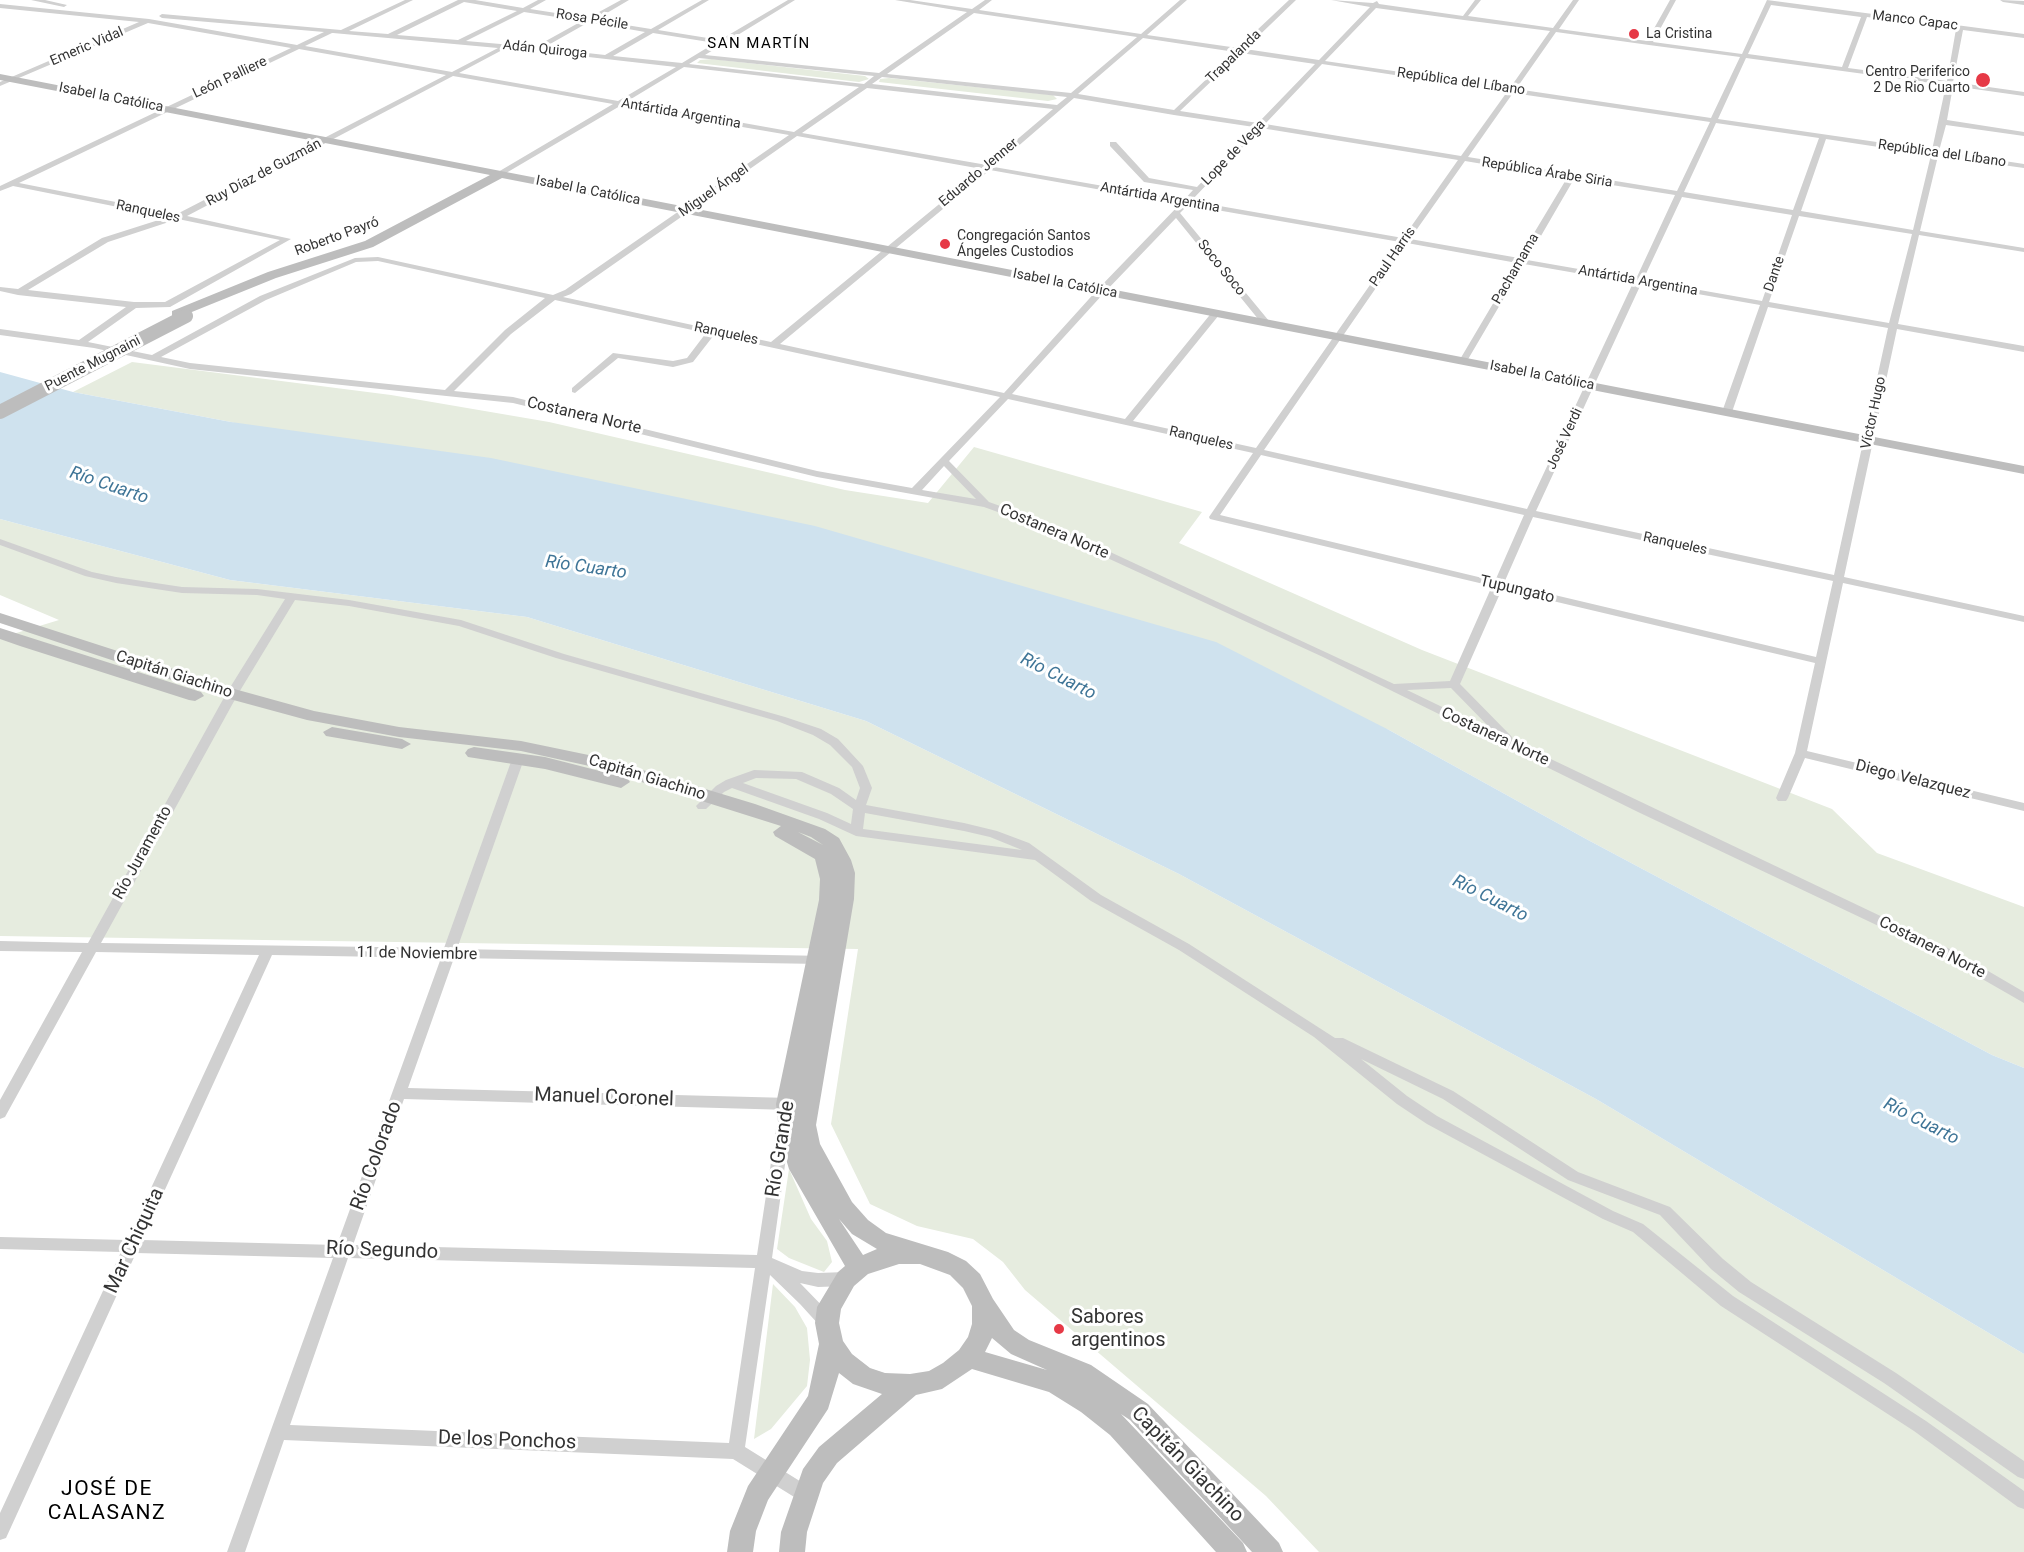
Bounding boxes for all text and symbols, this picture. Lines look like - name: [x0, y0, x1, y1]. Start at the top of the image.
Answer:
- street label: Rosa Pécile: [555, 6, 629, 34]
- street label: Manco Capac: [1871, 7, 1959, 35]
- street label: Emeric Vidal: [48, 24, 126, 70]
- place label: La Cristina: [1646, 26, 1712, 42]
- street label: Trapalanda: [1203, 27, 1265, 87]
- marker: La Cristina: [1627, 27, 1641, 41]
- district label: SAN MARTÍN: [707, 35, 811, 53]
- street label: Adán Quiroga: [502, 37, 588, 63]
- street label: León Palliere: [190, 53, 270, 103]
- place label: Centro Periferico 2 De Rio Cuarto: [1865, 64, 1970, 96]
- street label: República del Líbano: [1396, 65, 1526, 99]
- marker: Centro Periferico 2 De Rio Cuarto: [1974, 71, 1992, 89]
- street label: Isabel la Católica: [57, 80, 165, 116]
- street label: Antártida Argentina: [620, 95, 742, 133]
- street label: Lope de Vega: [1199, 117, 1269, 189]
- street label: Eduardo Jenner: [936, 135, 1022, 211]
- street label: Ruy Díaz de Guzmán: [204, 136, 324, 210]
- street label: República del Líbano: [1877, 137, 2007, 171]
- street label: República Árabe Siria: [1480, 154, 1614, 192]
- street label: Miguel Ángel: [676, 161, 752, 221]
- street label: Isabel la Católica: [534, 173, 642, 209]
- street label: Antártida Argentina: [1099, 179, 1221, 217]
- street label: Ranqueles: [114, 197, 182, 227]
- street label: Roberto Payró: [293, 214, 381, 260]
- street label: Paul Harris: [1366, 224, 1420, 290]
- place label: Congregación Santos Ángeles Custodios: [957, 228, 1090, 260]
- street label: Pachamama: [1489, 231, 1543, 307]
- marker: Congregación Santos Ángeles Custodios: [938, 237, 952, 251]
- street label: Soco Soco: [1193, 237, 1249, 299]
- street label: Dante: [1761, 254, 1789, 294]
- street label: Antártida Argentina: [1577, 262, 1699, 300]
- street label: Isabel la Católica: [1011, 266, 1119, 302]
- street label: Ranqueles: [692, 319, 760, 349]
- street label: Puente Mugnaini: [42, 333, 144, 395]
- street label: Isabel la Católica: [1488, 358, 1596, 394]
- street label: Víctor Hugo: [1858, 375, 1890, 451]
- street label: Costanera Norte: [525, 393, 643, 439]
- street label: José Verdi: [1543, 406, 1587, 472]
- street label: Ranqueles: [1167, 423, 1235, 455]
- water label: Río Cuarto: [67, 462, 151, 510]
- street label: Costanera Norte: [996, 500, 1112, 564]
- street label: Ranqueles: [1641, 529, 1709, 559]
- water label: Río Cuarto: [544, 552, 628, 584]
- street label: Tupungato: [1478, 572, 1556, 608]
- street label: Capitán Giachino: [113, 647, 235, 703]
- water label: Río Cuarto: [1017, 649, 1099, 705]
- street label: Costanera Norte: [1438, 704, 1552, 770]
- street label: Capitán Giachino: [586, 751, 708, 805]
- street label: Diego Velazquez: [1853, 756, 1973, 804]
- street label: Río Juramento: [109, 803, 177, 903]
- water label: Río Cuarto: [1449, 871, 1531, 927]
- street label: Costanera Norte: [1876, 913, 1988, 983]
- street label: 11 de Noviembre: [356, 943, 478, 965]
- street label: Manuel Coronel: [534, 1084, 674, 1112]
- water label: Río Cuarto: [1880, 1094, 1962, 1150]
- street label: Río Colorado: [346, 1098, 408, 1214]
- street label: Río Grande: [762, 1099, 800, 1199]
- street label: Mar Chiquita: [100, 1184, 170, 1298]
- street label: Río Segundo: [326, 1237, 438, 1265]
- place label: Sabores argentinos: [1071, 1306, 1166, 1353]
- marker: Sabores argentinos: [1052, 1322, 1066, 1336]
- street label: Capitán Giachino: [1126, 1402, 1248, 1528]
- street label: De los Ponchos: [437, 1427, 577, 1455]
- district label: JOSÉ DE CALASANZ: [48, 1477, 166, 1527]

